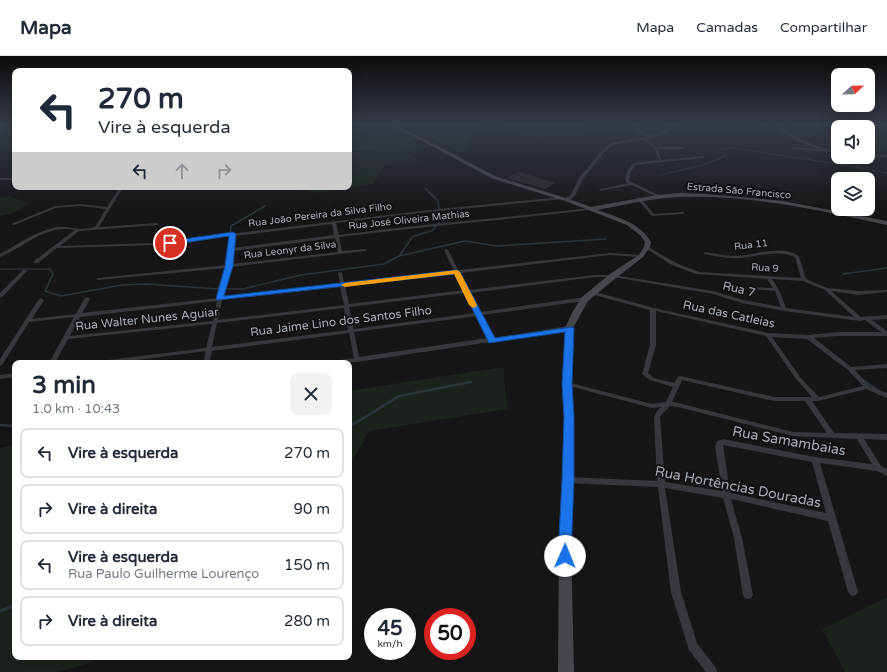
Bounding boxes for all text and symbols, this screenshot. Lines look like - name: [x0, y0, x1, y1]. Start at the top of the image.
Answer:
- text: Mapa: [20, 17, 72, 39]
- text: Mapa: [636, 19, 674, 36]
- text: Camadas: [696, 19, 758, 36]
- text: Compartilhar: [780, 19, 867, 36]
- north arrow: [831, 68, 875, 112]
- map controls: [831, 68, 875, 216]
- text: 270 m: [98, 82, 184, 116]
- icon: left: [32, 84, 84, 136]
- text: Vire à esquerda: [98, 116, 231, 138]
- button: sound: [831, 120, 875, 164]
- icon: left: [129, 160, 151, 182]
- icon: ahead: [171, 160, 193, 182]
- icon: right: [213, 160, 235, 182]
- button: layers: [831, 172, 875, 216]
- street label: Estrada São Francisco: [686, 180, 792, 202]
- street label: Rua João Pereira da Silva Filho: [247, 200, 393, 230]
- street label: Rua José Oliveira Mathias: [348, 208, 470, 232]
- pin: [153, 226, 187, 260]
- icon: arrive: [159, 232, 181, 254]
- street label: Rua 11: [733, 237, 769, 253]
- street label: Rua Leonyr da Silva: [243, 238, 337, 262]
- street label: Rua 9: [751, 261, 779, 275]
- street label: Rua 7: [721, 278, 757, 300]
- street label: Rua das Catleias: [682, 297, 777, 331]
- street label: Rua Jaime Lino dos Santos Filho: [249, 303, 433, 339]
- street label: Rua Walter Nunes Aguiar: [75, 304, 220, 333]
- text: 3 min: [32, 371, 96, 400]
- button: close: [290, 373, 332, 415]
- text: 1.0 km · 10:43: [32, 401, 120, 417]
- street label: Rua Samambaias: [731, 423, 847, 459]
- icon: left: [34, 442, 56, 464]
- text: Vire à esquerda: [68, 444, 178, 462]
- text: 270 m: [284, 444, 330, 462]
- street label: Rua Hortências Douradas: [653, 463, 823, 512]
- icon: right: [34, 498, 56, 520]
- text: Vire à direita: [68, 500, 157, 518]
- text: 90 m: [293, 500, 330, 518]
- position arrow: [544, 535, 586, 577]
- text: Vire à esquerda: [68, 548, 178, 566]
- icon: left: [34, 554, 56, 576]
- text: 150 m: [284, 556, 330, 574]
- text: Rua Paulo Guilherme Lourenço: [68, 566, 259, 582]
- speed limit sign: 50: [424, 608, 476, 660]
- icon: right: [34, 610, 56, 632]
- text: Vire à direita: [68, 612, 157, 630]
- text: 280 m: [284, 612, 330, 630]
- text: 45: [377, 617, 403, 641]
- text: km/h: [377, 638, 403, 650]

